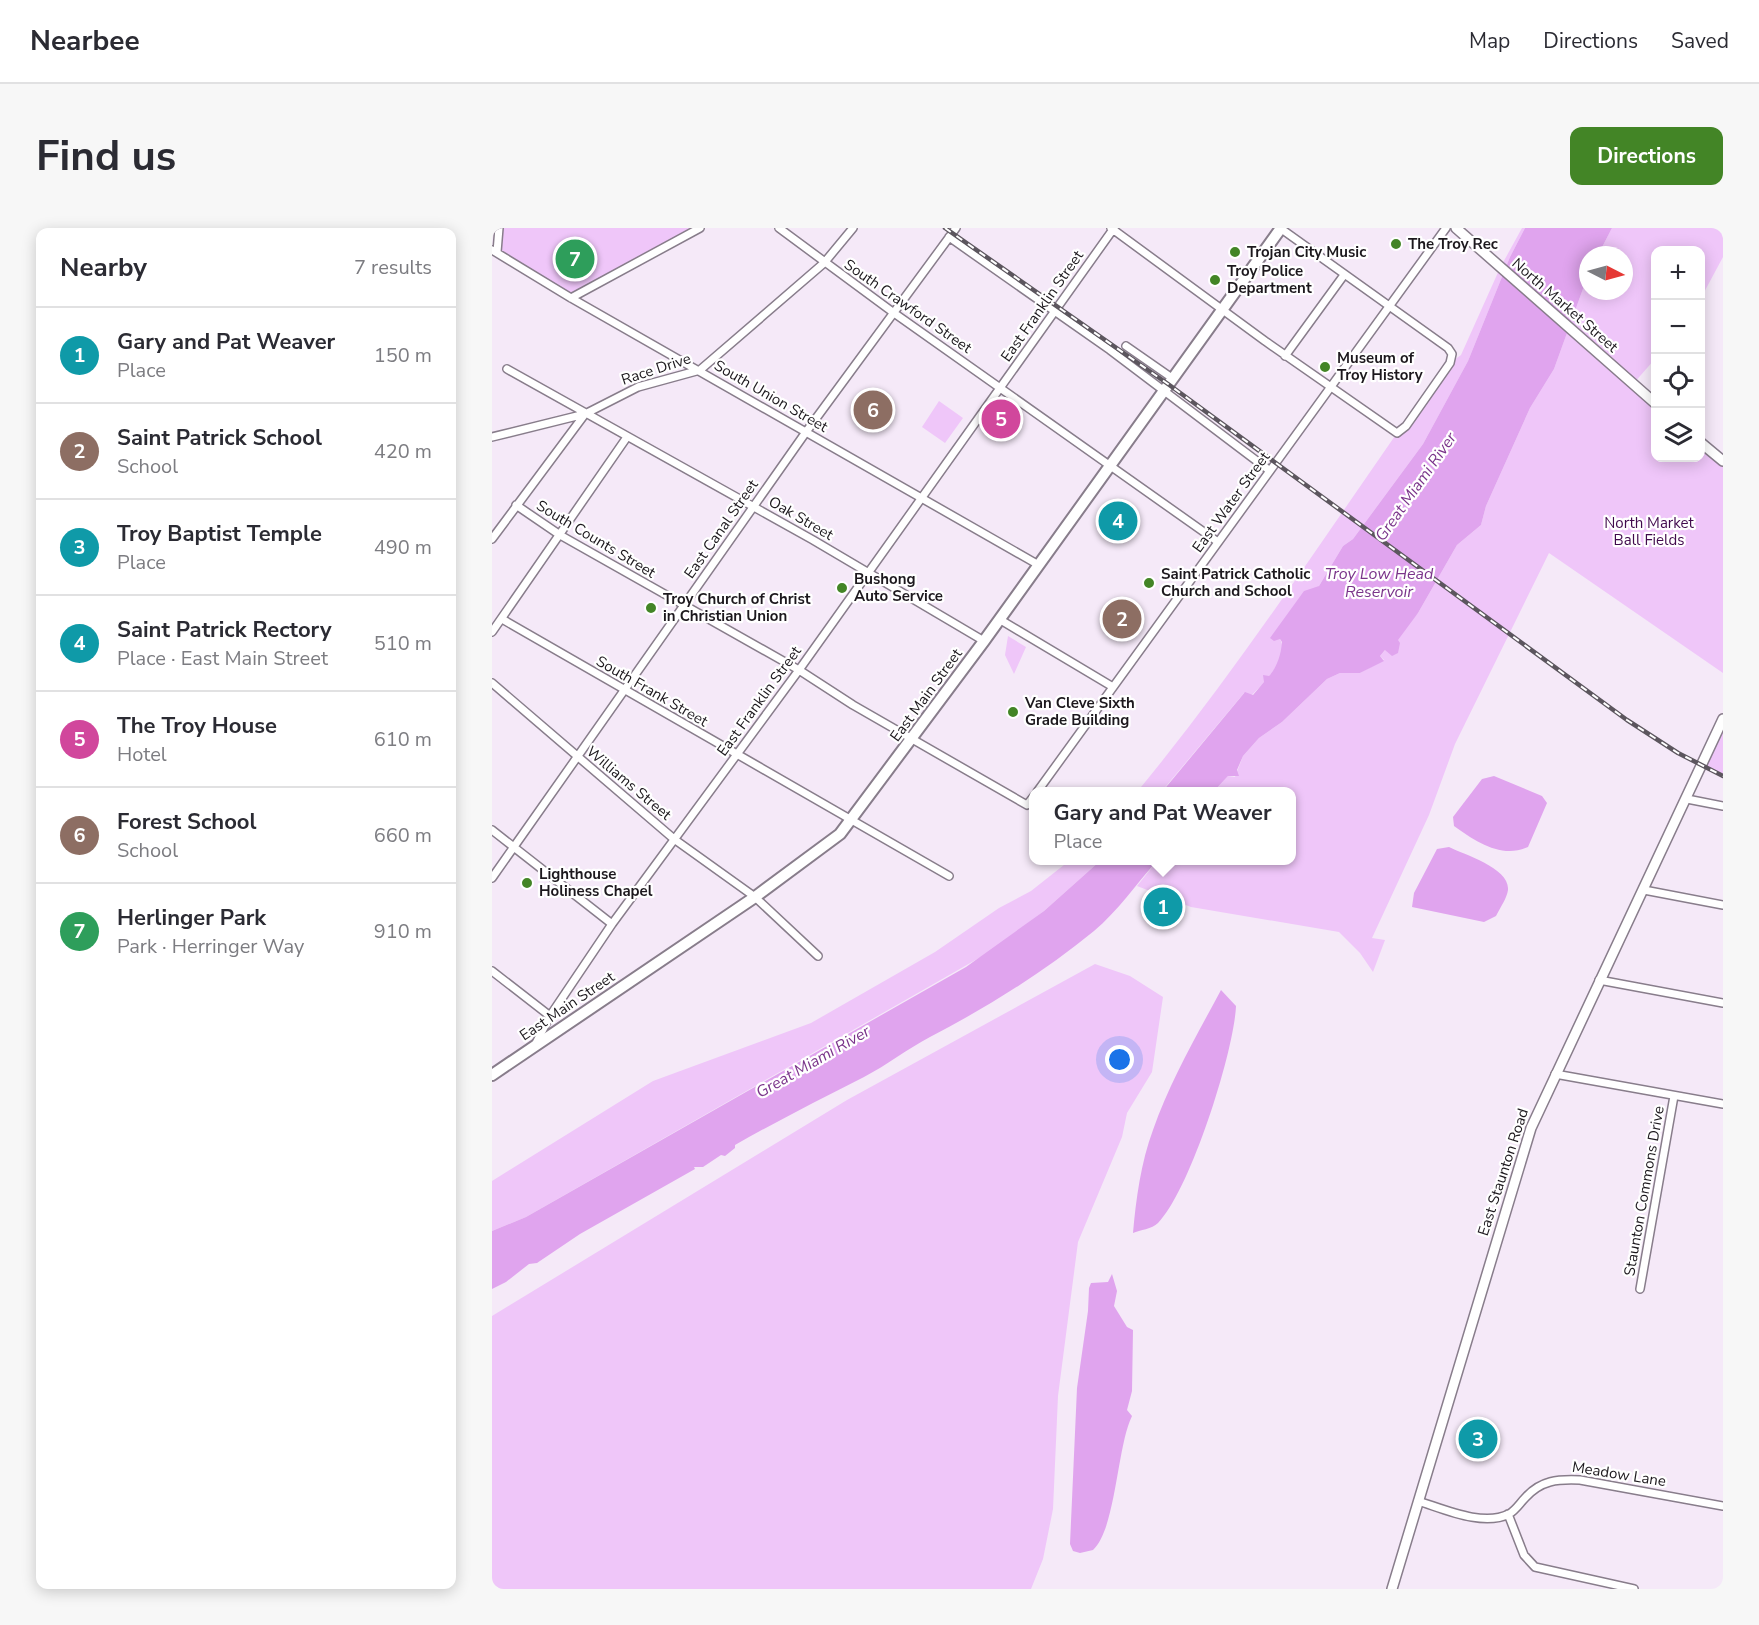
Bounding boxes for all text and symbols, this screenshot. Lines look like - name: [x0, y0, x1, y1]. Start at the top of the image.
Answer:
- text: Nearbee: [30, 22, 140, 60]
- text: Map: [1469, 27, 1510, 55]
- text: Directions: [1543, 27, 1638, 55]
- text: Saved: [1671, 27, 1729, 55]
- button: Directions: [1570, 127, 1723, 185]
- text: Find us: [36, 128, 176, 185]
- place label: The Troy Rec: [1408, 234, 1498, 254]
- pin: 7: [556, 237, 595, 282]
- marker: The Troy Rec: [1389, 237, 1403, 251]
- place label: Trojan City Music: [1247, 242, 1366, 262]
- marker: Trojan City Music: [1228, 245, 1242, 259]
- street label: East Franklin Street: [996, 246, 1088, 366]
- north arrow: [1579, 246, 1633, 300]
- map controls: [1651, 246, 1705, 462]
- button: +: [1651, 246, 1705, 300]
- text: Nearby: [60, 250, 147, 285]
- street label: North Market Street: [1508, 253, 1623, 357]
- text: 7 results: [354, 254, 432, 281]
- street label: South Crawford Street: [840, 254, 976, 358]
- place label: Troy Police Department: [1227, 261, 1312, 298]
- marker: Troy Police Department: [1208, 273, 1222, 287]
- button: −: [1651, 300, 1705, 354]
- text: Gary and Pat Weaver: [117, 327, 335, 357]
- text: 1: [74, 342, 86, 369]
- text: 150 m: [374, 342, 432, 369]
- street label: Race Drive: [619, 348, 693, 390]
- place label: Museum of Troy History: [1337, 348, 1423, 385]
- button: locate: [1651, 354, 1705, 408]
- street label: South Union Street: [710, 355, 832, 437]
- text: Place: [117, 357, 166, 384]
- marker: Museum of Troy History: [1318, 360, 1332, 374]
- pin: 6: [854, 388, 892, 432]
- pin: 5: [982, 396, 1020, 441]
- button: layers: [1651, 408, 1705, 462]
- text: Saint Patrick School: [117, 423, 322, 453]
- water label: Great Miami River: [1370, 427, 1462, 546]
- text: 2: [74, 438, 86, 465]
- text: 420 m: [374, 438, 432, 465]
- street label: East Water Street: [1188, 447, 1275, 556]
- text: School: [117, 453, 178, 480]
- street label: East Canal Street: [679, 475, 763, 582]
- street label: Oak Street: [765, 491, 838, 545]
- street label: South Counts Street: [533, 495, 660, 583]
- pin: 4: [1098, 498, 1138, 544]
- park label: North Market Ball Fields: [1604, 513, 1695, 550]
- text: Troy Baptist Temple: [117, 519, 322, 549]
- text: 3: [74, 534, 86, 561]
- text: 490 m: [374, 534, 432, 561]
- text: Place: [117, 549, 166, 576]
- water label: Troy Low Head Reservoir: [1325, 563, 1434, 603]
- place label: Saint Patrick Catholic Church and School: [1161, 564, 1310, 601]
- place label: Bushong Auto Service: [854, 569, 943, 606]
- marker: Saint Patrick Catholic Church and School: [1142, 576, 1156, 590]
- marker: Bushong Auto Service: [835, 581, 849, 595]
- place label: Troy Church of Christ in Christian Union: [663, 589, 811, 626]
- pin: 2: [1102, 596, 1142, 642]
- marker: Troy Church of Christ in Christian Union: [644, 601, 658, 615]
- text: Saint Patrick Rectory: [117, 615, 331, 645]
- text: 4: [74, 630, 86, 657]
- text: 510 m: [374, 630, 432, 657]
- street label: East Franklin Street: [712, 641, 806, 760]
- street label: East Main Street: [885, 644, 967, 746]
- text: Place · East Main Street: [117, 645, 328, 672]
- street label: South Frank Street: [593, 651, 712, 731]
- place label: Van Cleve Sixth Grade Building: [1024, 693, 1135, 730]
- marker: Van Cleve Sixth Grade Building: [1006, 705, 1020, 719]
- text: The Troy House: [117, 711, 277, 741]
- text: 5: [74, 726, 86, 753]
- text: 610 m: [374, 726, 432, 753]
- text: Hotel: [117, 741, 167, 768]
- street label: Williams Street: [582, 742, 676, 825]
- popup: [1029, 787, 1296, 865]
- text: Gary and Pat Weaver: [1053, 798, 1272, 828]
- text: Forest School: [117, 807, 257, 837]
- text: 6: [74, 822, 86, 849]
- text: 660 m: [374, 822, 432, 849]
- text: Place: [1053, 828, 1102, 855]
- text: School: [117, 837, 178, 864]
- place label: Lighthouse Holiness Chapel: [539, 864, 653, 901]
- marker: Lighthouse Holiness Chapel: [520, 876, 534, 890]
- pin: 1: [1144, 884, 1182, 930]
- text: Herlinger Park: [117, 903, 266, 933]
- text: 7: [74, 918, 86, 945]
- text: 910 m: [374, 918, 432, 945]
- text: Park · Herringer Way: [117, 933, 304, 960]
- street label: East Main Street: [516, 966, 619, 1045]
- water label: Great Miami River: [752, 1020, 875, 1104]
- your location: [1105, 1045, 1134, 1074]
- street label: Staunton Commons Drive: [1619, 1104, 1669, 1278]
- street label: East Staunton Road: [1473, 1106, 1533, 1238]
- pin: 3: [1458, 1416, 1498, 1462]
- street label: Meadow Lane: [1571, 1457, 1667, 1491]

